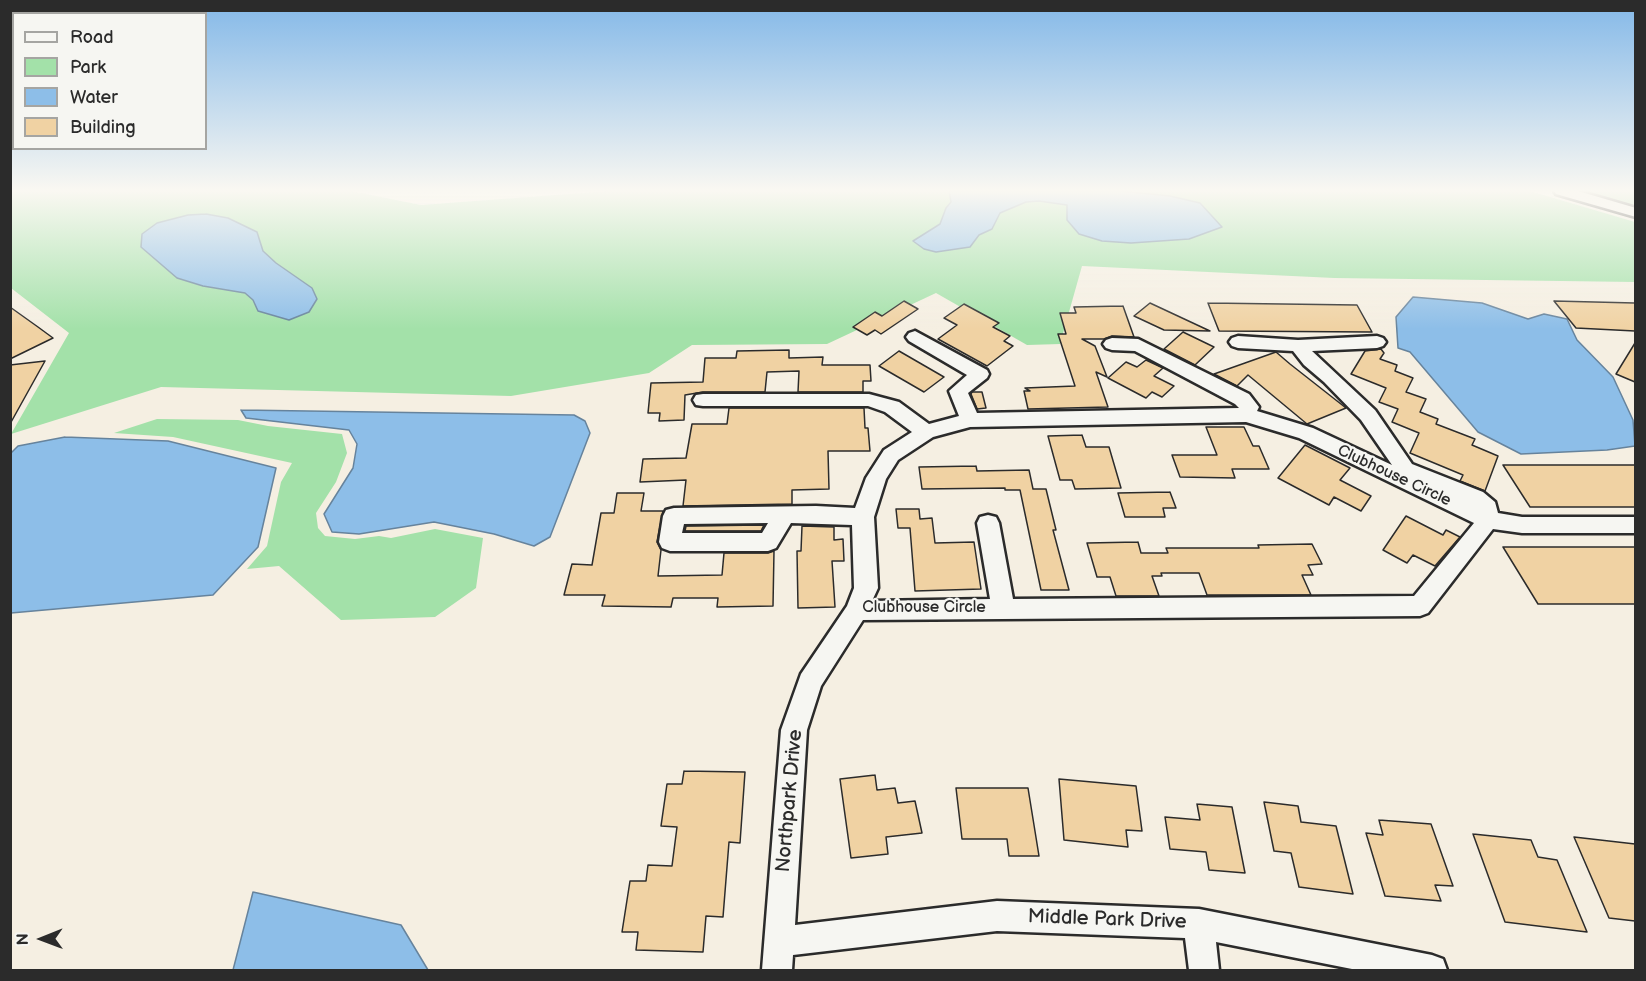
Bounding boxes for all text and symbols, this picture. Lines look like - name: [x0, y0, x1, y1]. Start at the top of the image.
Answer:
- legend: [12, 12, 207, 150]
- text: Road: [70, 27, 114, 48]
- text: Park: [70, 57, 106, 78]
- text: Water: [70, 87, 118, 108]
- text: Building: [70, 117, 136, 138]
- street label: Clubhouse Circle: [1334, 441, 1454, 511]
- street label: Clubhouse Circle: [862, 598, 986, 618]
- street label: Northpark Drive: [772, 729, 808, 873]
- street label: Middle Park Drive: [1027, 905, 1187, 935]
- north arrow: [12, 909, 72, 969]
- text: N: [14, 933, 33, 946]

